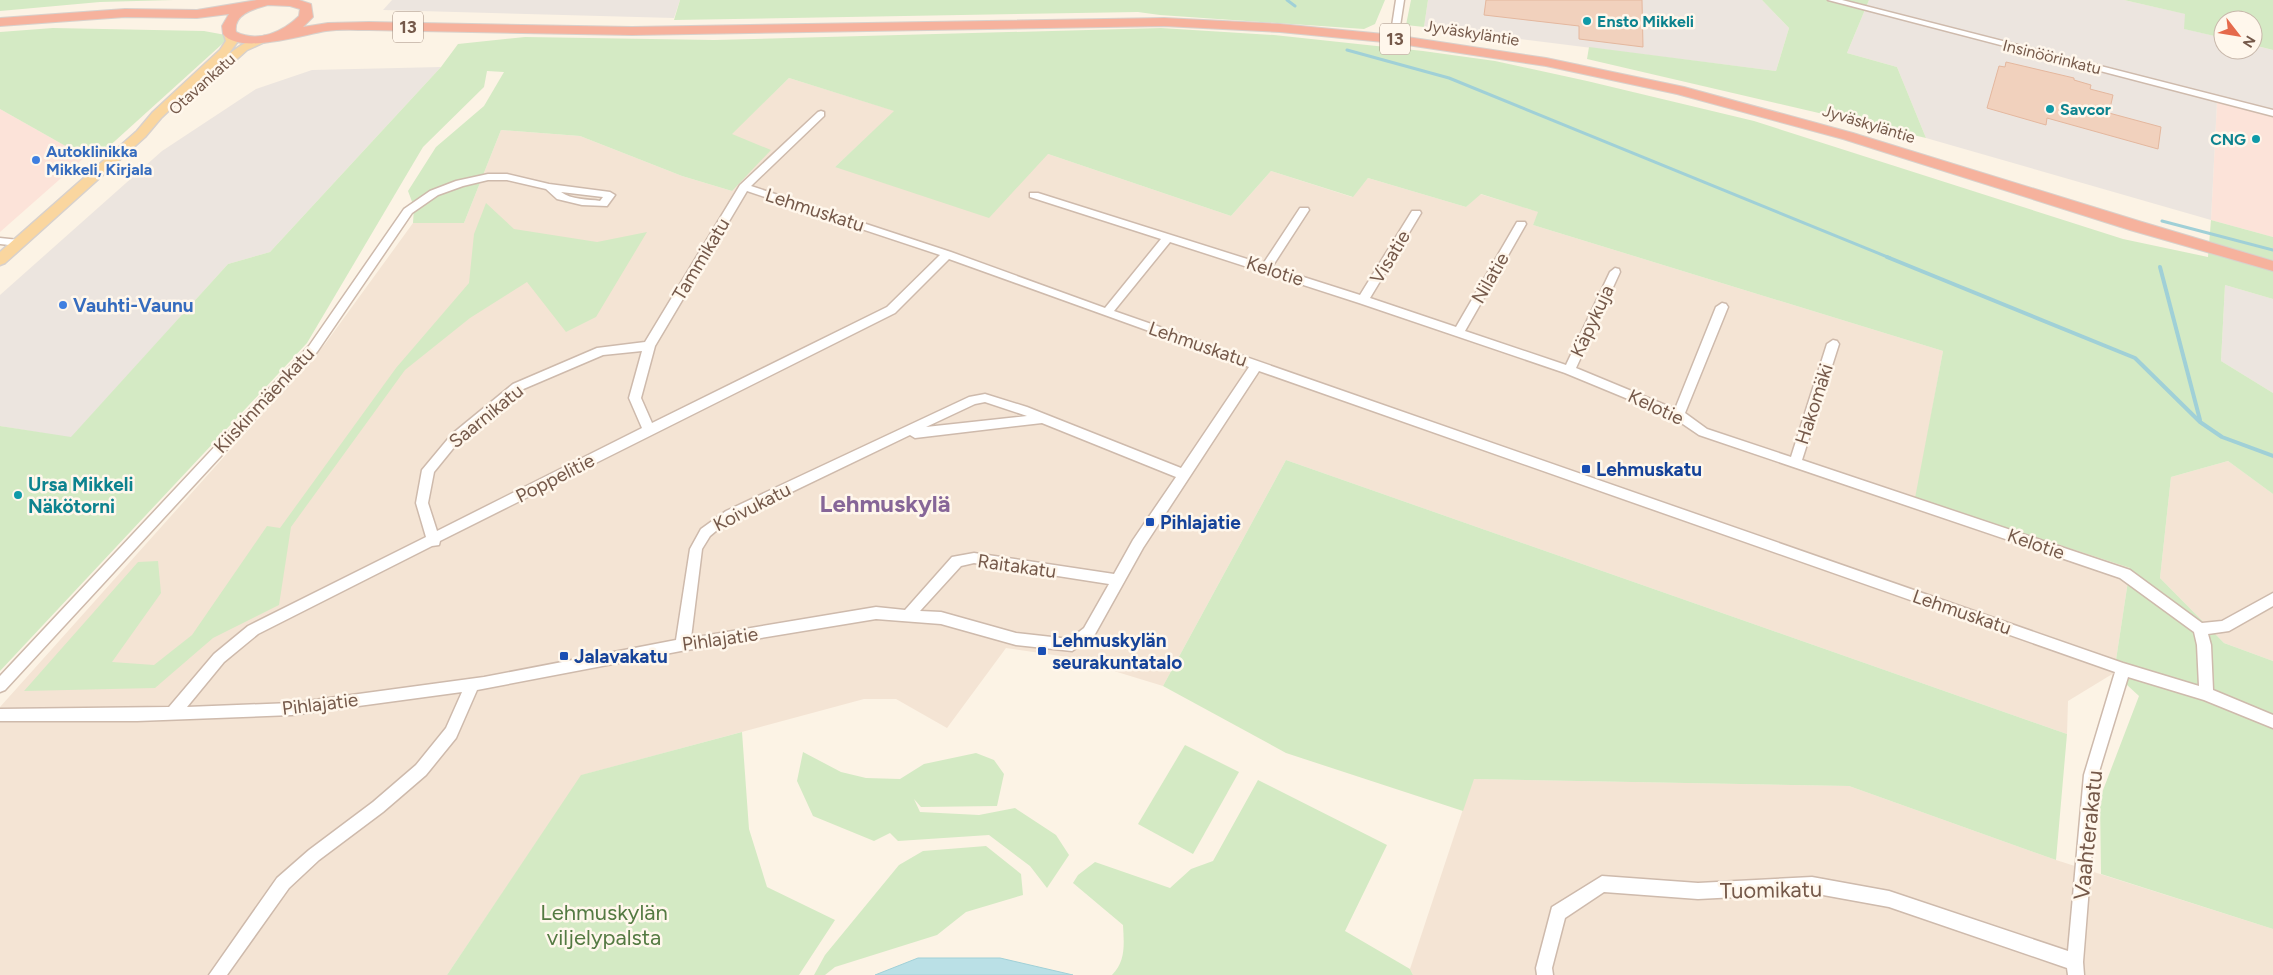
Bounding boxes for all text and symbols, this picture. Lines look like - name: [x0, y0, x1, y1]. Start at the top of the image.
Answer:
- north arrow: [2213, 10, 2263, 60]
- road number: 13: [393, 12, 423, 42]
- place label: Ensto Mikkeli: [1597, 12, 1694, 31]
- marker: Ensto Mikkeli: [1581, 15, 1593, 27]
- street label: Jyväskyläntie: [1423, 16, 1521, 50]
- road number: 13: [1380, 23, 1410, 54]
- text: N: [2239, 32, 2259, 50]
- street label: Insinöörinkatu: [2001, 36, 2103, 78]
- street label: Otavankatu: [165, 49, 239, 119]
- place label: Savcor: [2060, 100, 2111, 119]
- street label: Jyväskyläntie: [1820, 101, 1918, 147]
- marker: Savcor: [2044, 103, 2056, 115]
- place label: CNG: [2210, 130, 2246, 149]
- marker: CNG: [2250, 133, 2262, 145]
- place label: Autoklinikka Mikkeli, Kirjala: [46, 142, 152, 179]
- marker: Autoklinikka Mikkeli, Kirjala: [30, 154, 42, 166]
- street label: Lehmuskatu: [762, 183, 868, 237]
- street label: Tammikatu: [667, 214, 735, 304]
- street label: Visatie: [1365, 226, 1415, 288]
- street label: Nilatie: [1466, 248, 1514, 308]
- street label: Kelotie: [1243, 251, 1307, 291]
- street label: Käpykuja: [1565, 281, 1619, 361]
- place label: Vauhti-Vaunu: [73, 294, 194, 317]
- marker: Vauhti-Vaunu: [57, 299, 69, 311]
- street label: Lehmuskatu: [1146, 316, 1250, 372]
- street label: Kiiskinmäenkatu: [209, 342, 319, 458]
- street label: Hakomäki: [1790, 361, 1838, 447]
- street label: Saarnikatu: [444, 379, 528, 453]
- street label: Kelotie: [1624, 384, 1688, 430]
- street label: Poppelitie: [512, 448, 598, 508]
- place label: Lehmuskatu: [1596, 458, 1702, 481]
- marker: Lehmuskatu: [1580, 463, 1592, 475]
- place label: Ursa Mikkeli Näkötorni: [28, 473, 133, 518]
- street label: Koivukatu: [709, 478, 795, 536]
- marker: Ursa Mikkeli Näkötorni: [12, 489, 24, 501]
- district label: Lehmuskylä: [820, 489, 950, 518]
- place label: Pihlajatie: [1160, 511, 1241, 534]
- marker: Pihlajatie: [1144, 516, 1156, 528]
- street label: Kelotie: [2004, 524, 2068, 564]
- street label: Raitakatu: [976, 549, 1058, 583]
- street label: Lehmuskatu: [1910, 584, 2014, 640]
- street label: Pihlajatie: [680, 622, 760, 656]
- place label: Lehmuskylän seurakuntatalo: [1052, 629, 1182, 674]
- place label: Jalavakatu: [574, 645, 668, 668]
- marker: Lehmuskylän seurakuntatalo: [1036, 645, 1048, 657]
- marker: Jalavakatu: [558, 650, 570, 662]
- street label: Pihlajatie: [281, 688, 359, 720]
- street label: Vaahterakatu: [2068, 769, 2108, 901]
- street label: Tuomikatu: [1720, 876, 1822, 904]
- park label: Lehmuskylän viljelypalsta: [540, 899, 668, 951]

